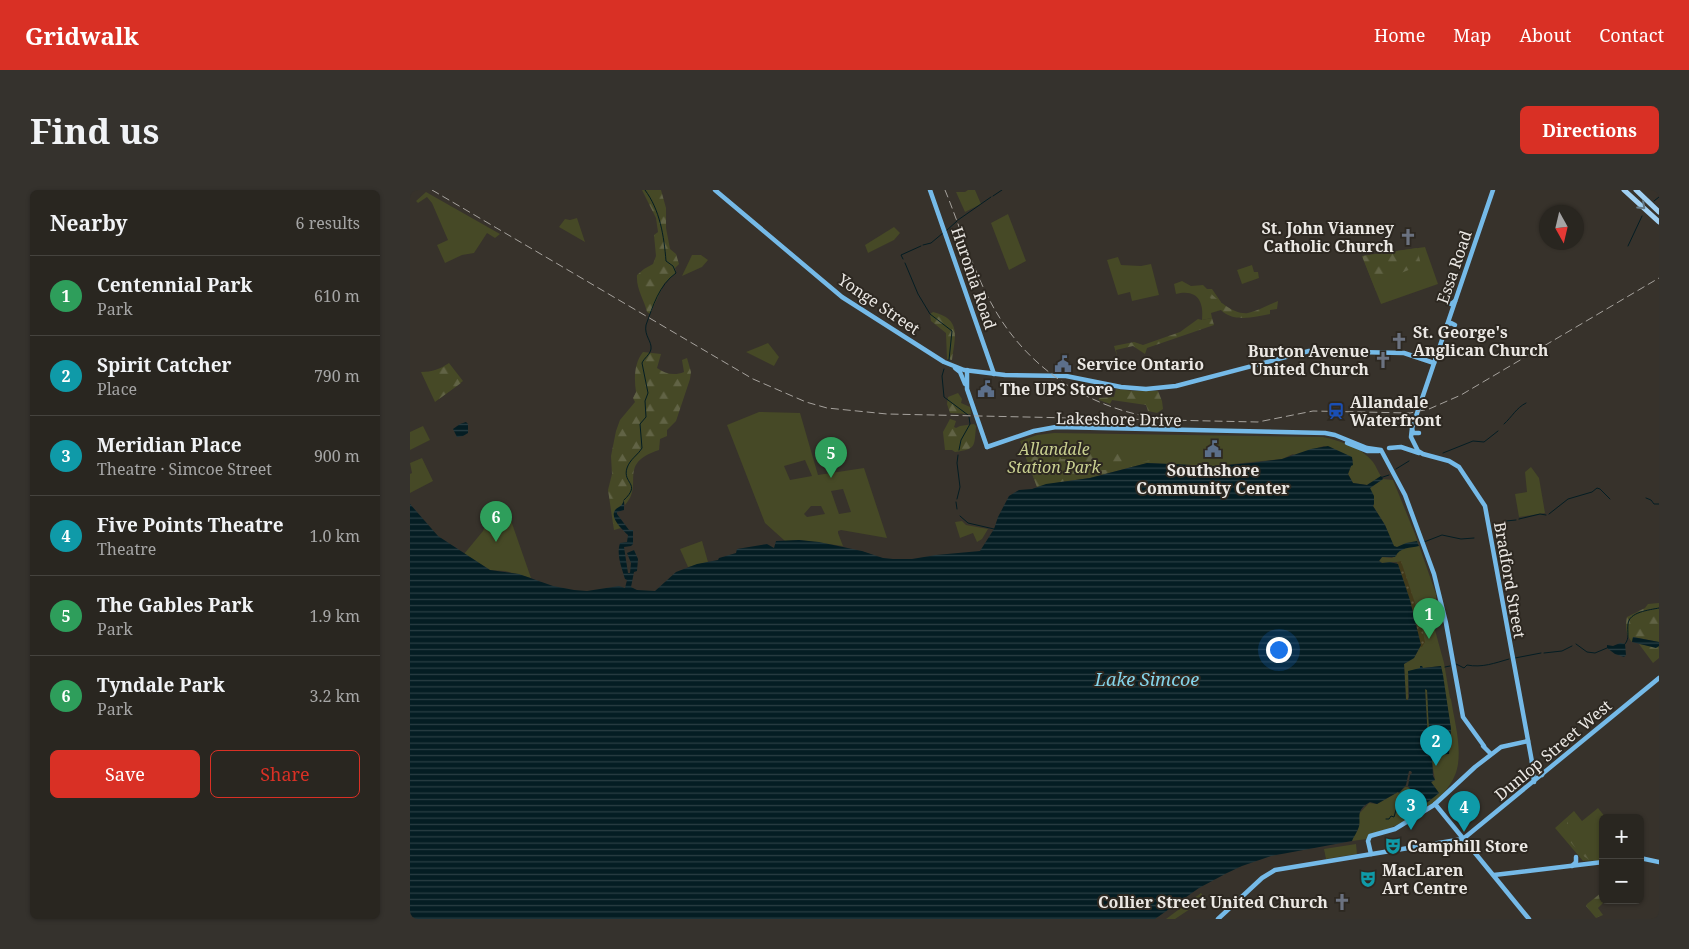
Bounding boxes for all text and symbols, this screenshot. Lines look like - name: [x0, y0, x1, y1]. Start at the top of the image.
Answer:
- text: Gridwalk: [25, 19, 139, 52]
- text: Home: [1374, 23, 1425, 47]
- text: Map: [1453, 23, 1491, 47]
- text: About: [1519, 23, 1571, 47]
- text: Contact: [1599, 23, 1664, 47]
- button: Directions: [1520, 106, 1659, 154]
- text: Find us: [30, 107, 159, 154]
- one-way arrow: [1636, 200, 1645, 209]
- north arrow: [1539, 205, 1584, 250]
- text: Nearby: [50, 209, 128, 237]
- text: 6 results: [296, 212, 360, 234]
- place label: St. John Vianney Catholic Church: [1262, 217, 1395, 257]
- street label: Huronia Road: [946, 224, 1002, 332]
- church icon: St. John Vianney Catholic Church: [1398, 227, 1418, 247]
- street label: Essa Road: [1431, 227, 1477, 307]
- street label: Yonge Street: [833, 268, 925, 340]
- text: Centennial Park: [97, 272, 252, 298]
- text: 1: [61, 285, 71, 307]
- text: 610 m: [314, 285, 360, 307]
- text: Park: [97, 298, 133, 320]
- place label: St. George's Anglican Church: [1413, 321, 1549, 361]
- church icon: St. George's Anglican Church: [1389, 331, 1409, 351]
- place label: Burton Avenue United Church: [1248, 340, 1369, 380]
- church icon: Burton Avenue United Church: [1373, 350, 1393, 370]
- text: Spirit Catcher: [97, 352, 232, 378]
- place label: Service Ontario: [1077, 353, 1204, 375]
- public building icon: Service Ontario: [1053, 354, 1073, 374]
- text: 2: [61, 365, 71, 387]
- text: 790 m: [314, 365, 360, 387]
- text: Place: [97, 378, 137, 400]
- place label: The UPS Store: [1000, 378, 1113, 400]
- public building icon: The UPS Store: [976, 379, 996, 399]
- place label: Allandale Waterfront: [1350, 391, 1442, 431]
- station icon: Allandale Waterfront: [1326, 401, 1346, 421]
- street label: Lakeshore Drive: [1056, 407, 1182, 431]
- text: Meridian Place: [97, 432, 242, 458]
- pin: 5: [815, 437, 847, 478]
- park label: Allandale Station Park: [1007, 438, 1102, 478]
- public building icon: Southshore Community Center: [1203, 439, 1223, 459]
- text: 3: [61, 445, 71, 467]
- text: 900 m: [314, 445, 360, 467]
- text: Theatre · Simcoe Street: [97, 458, 272, 480]
- place label: Southshore Community Center: [1136, 459, 1290, 499]
- pin: 6: [480, 501, 512, 542]
- text: Five Points Theatre: [97, 512, 284, 538]
- street label: Bradford Street: [1489, 520, 1531, 640]
- text: 4: [61, 525, 71, 547]
- text: 1.0 km: [309, 525, 360, 547]
- text: Theatre: [97, 538, 156, 560]
- text: The Gables Park: [97, 592, 253, 618]
- pin: 1: [1413, 598, 1445, 639]
- text: 5: [61, 605, 71, 627]
- text: 1.9 km: [309, 605, 360, 627]
- text: Park: [97, 618, 133, 640]
- your location: [1266, 637, 1292, 663]
- water label: Lake Simcoe: [1094, 667, 1199, 691]
- text: Tyndale Park: [97, 672, 225, 698]
- text: 6: [61, 685, 71, 707]
- text: 3.2 km: [309, 685, 360, 707]
- street label: Dunlop Street West: [1490, 694, 1616, 805]
- text: Park: [97, 698, 133, 720]
- pin: 2: [1420, 725, 1452, 766]
- button: Save: [50, 750, 200, 798]
- button: Share: [210, 750, 360, 798]
- pin: 3: [1395, 789, 1427, 830]
- pin: 4: [1448, 791, 1480, 832]
- map controls: [1599, 814, 1644, 904]
- button: +: [1599, 814, 1644, 859]
- place label: Camphill Store: [1407, 835, 1528, 857]
- theatre icon: Camphill Store: [1383, 836, 1403, 856]
- place label: MacLaren Art Centre: [1382, 859, 1468, 899]
- button: −: [1599, 859, 1644, 904]
- theatre icon: MacLaren Art Centre: [1358, 869, 1378, 889]
- place label: Collier Street United Church: [1098, 891, 1328, 913]
- church icon: Collier Street United Church: [1332, 892, 1352, 912]

